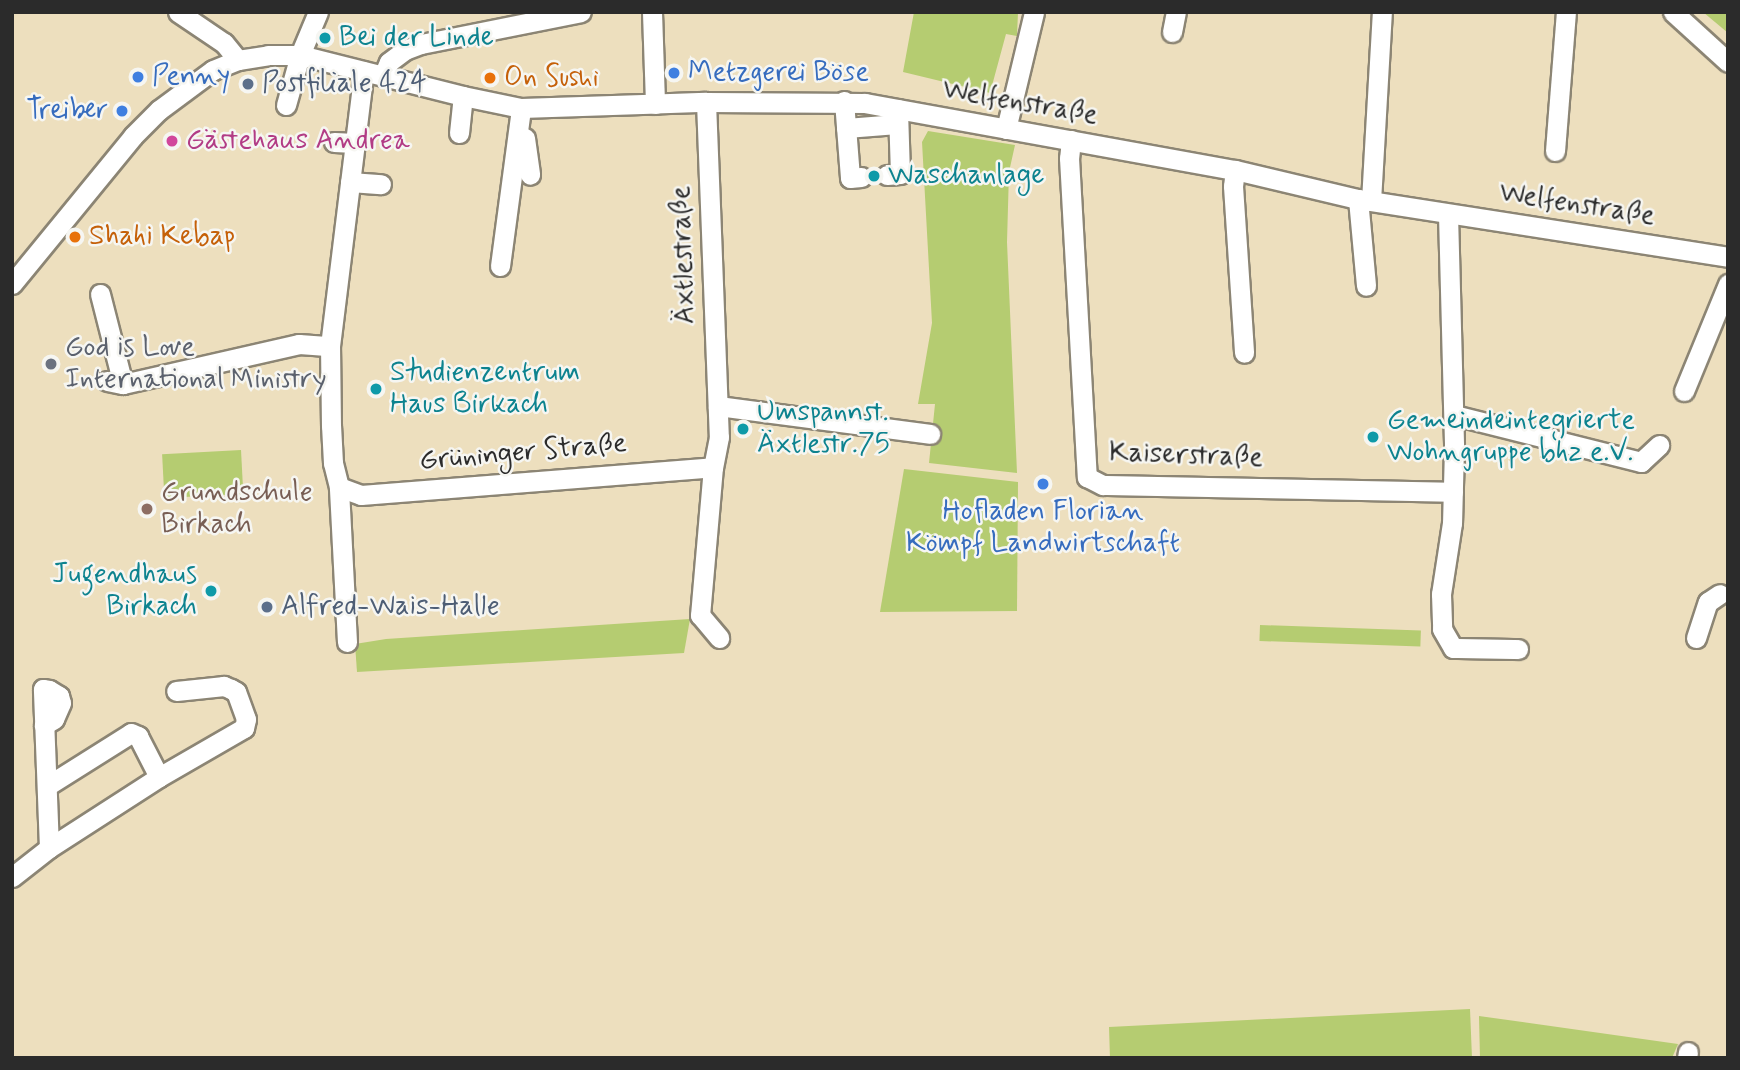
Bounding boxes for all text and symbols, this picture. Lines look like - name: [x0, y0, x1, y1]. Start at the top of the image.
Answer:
- place label: Bei der Linde: [339, 21, 496, 55]
- marker: Bei der Linde: [317, 30, 333, 46]
- place label: Metzgerei Böse: [688, 56, 869, 90]
- place label: Penny: [152, 60, 230, 94]
- place label: On Sushi: [504, 61, 602, 95]
- marker: Metzgerei Böse: [666, 65, 682, 81]
- place label: Postfiliale 424: [262, 67, 427, 101]
- marker: Penny: [130, 69, 146, 85]
- marker: On Sushi: [482, 70, 498, 86]
- street label: Welfenstraße: [940, 73, 1100, 133]
- marker: Postfiliale 424: [240, 76, 256, 92]
- place label: Treiber: [26, 94, 108, 128]
- marker: Treiber: [114, 103, 130, 119]
- place label: Gästehaus Andrea: [186, 124, 405, 158]
- marker: Gästehaus Andrea: [164, 133, 180, 149]
- place label: Waschanlage: [888, 159, 1044, 193]
- marker: Waschanlage: [866, 168, 882, 184]
- street label: Welfenstraße: [1497, 176, 1657, 234]
- street label: Äxtlestraße: [665, 185, 703, 325]
- place label: Shahi Kebap: [89, 220, 235, 254]
- marker: Shahi Kebap: [67, 229, 83, 245]
- place label: God is Love International Ministry: [65, 331, 330, 397]
- marker: God is Love International Ministry: [43, 356, 59, 372]
- place label: Studienzentrum Haus Birkach: [390, 356, 580, 422]
- marker: Studienzentrum Haus Birkach: [368, 381, 384, 397]
- place label: Umspannst. Äxtlestr.75: [757, 396, 890, 462]
- place label: Gemeindeintegrierte Wohngruppe bhz e.V.: [1387, 404, 1635, 470]
- marker: Umspannst. Äxtlestr.75: [735, 421, 751, 437]
- street label: Grüninger Straße: [418, 427, 628, 479]
- marker: Gemeindeintegrierte Wohngruppe bhz e.V.: [1365, 429, 1381, 445]
- street label: Kaiserstraße: [1108, 437, 1264, 475]
- place label: Grundschule Birkach: [161, 476, 313, 542]
- marker: Hofladen Florian Kömpf Landwirtschaft: [1035, 476, 1051, 492]
- place label: Hofladen Florian Kömpf Landwirtschaft: [906, 495, 1180, 561]
- marker: Grundschule Birkach: [139, 501, 155, 517]
- place label: Jugendhaus Birkach: [52, 558, 197, 624]
- marker: Jugendhaus Birkach: [203, 583, 219, 599]
- place label: Alfred-Wais-Halle: [281, 590, 500, 624]
- marker: Alfred-Wais-Halle: [259, 599, 275, 615]

